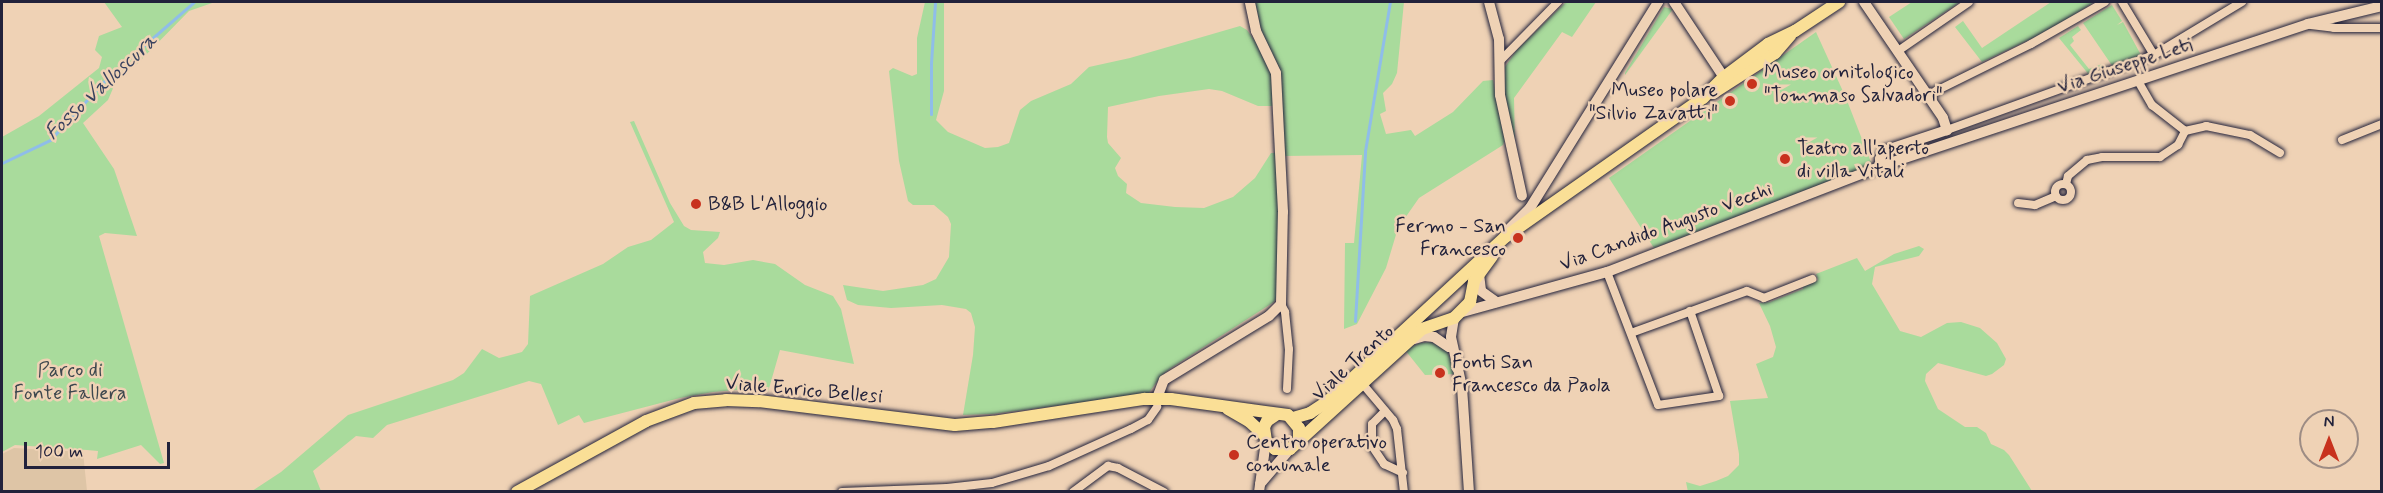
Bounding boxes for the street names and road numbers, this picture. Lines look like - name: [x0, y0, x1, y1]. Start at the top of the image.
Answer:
- street label: Via Giuseppe Leti: [2054, 33, 2196, 99]
- street label: Via Candido Augusto Vecchi: [1557, 177, 1775, 277]
- street label: Viale Trento: [1305, 318, 1401, 408]
- street label: Viale Enrico Bellesi: [724, 371, 884, 409]

